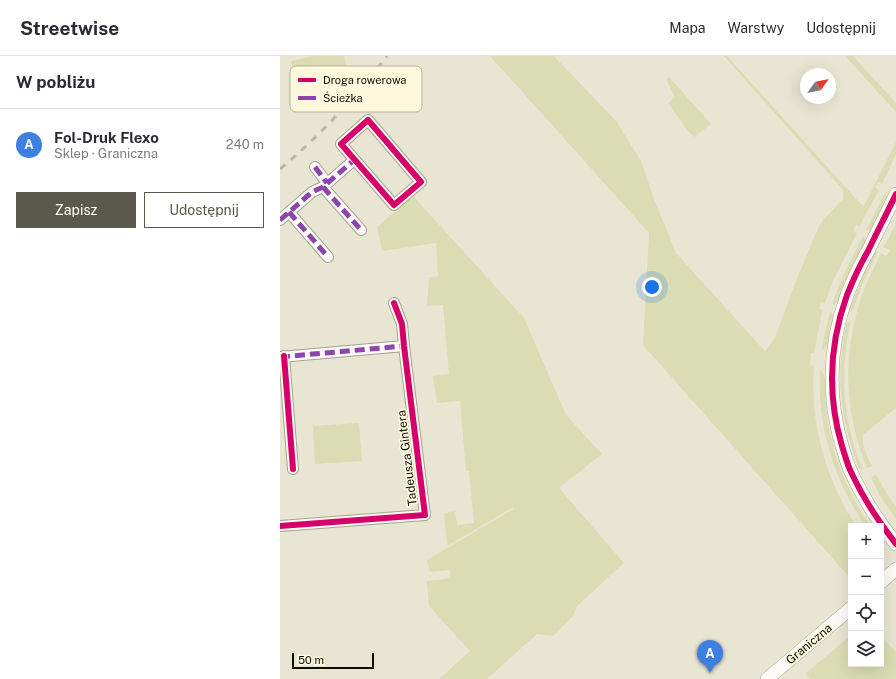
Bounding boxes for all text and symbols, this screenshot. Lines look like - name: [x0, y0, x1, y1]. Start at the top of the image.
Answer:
- text: Streetwise: [20, 17, 119, 39]
- text: Mapa: [669, 20, 705, 36]
- text: Warstwy: [727, 20, 784, 36]
- text: Udostępnij: [806, 20, 876, 36]
- legend: [290, 66, 422, 112]
- north arrow: [800, 68, 836, 104]
- text: W pobliżu: [16, 72, 95, 92]
- text: Droga rowerowa: [323, 74, 406, 86]
- text: Ścieżka: [323, 91, 363, 104]
- text: Fol-Druk Flexo: [54, 129, 159, 146]
- text: A: [24, 137, 34, 152]
- text: 240 m: [226, 137, 264, 152]
- text: Sklep · Graniczna: [54, 146, 158, 161]
- button: Zapisz: [16, 192, 136, 228]
- button: Udostępnij: [144, 192, 264, 228]
- your location: [642, 277, 662, 297]
- street label: Tadeusza Gintera: [394, 409, 420, 507]
- map controls: [848, 523, 884, 667]
- button: +: [848, 523, 884, 559]
- button: −: [848, 559, 884, 595]
- button: locate: [848, 595, 884, 631]
- street label: Graniczna: [783, 621, 835, 667]
- button: layers: [848, 631, 884, 667]
- pin: A: [697, 640, 723, 673]
- scale bar: [292, 651, 374, 670]
- text: 50 m: [298, 654, 324, 666]

